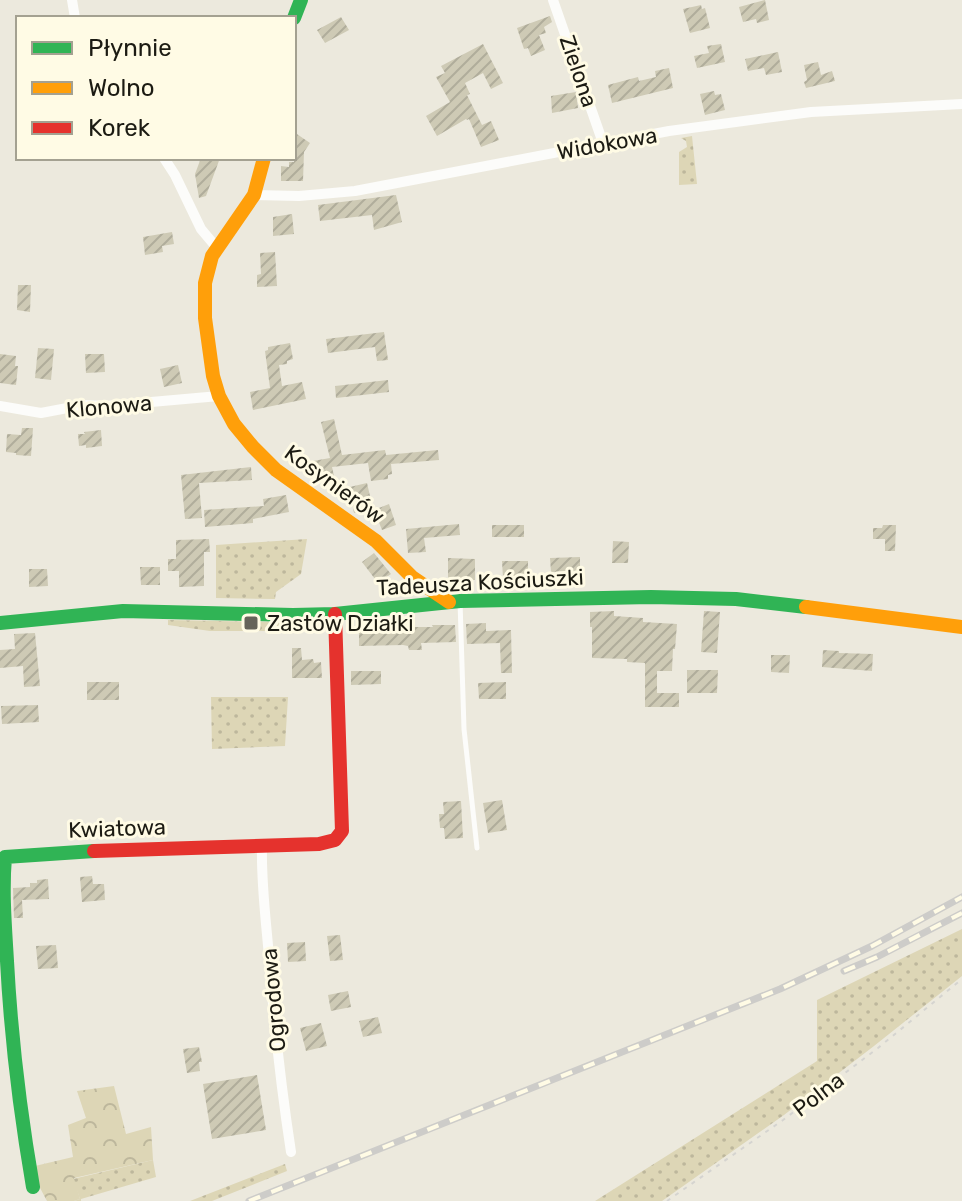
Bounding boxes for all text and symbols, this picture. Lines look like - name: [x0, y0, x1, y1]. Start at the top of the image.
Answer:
- legend: [16, 16, 296, 160]
- street label: Zielona: [554, 32, 603, 111]
- text: Płynnie: [88, 34, 172, 62]
- text: Wolno: [88, 74, 155, 102]
- text: Korek: [88, 114, 151, 142]
- street label: Widokowa: [555, 121, 659, 166]
- street label: Klonowa: [65, 389, 153, 424]
- street label: Kosynierów: [279, 439, 390, 530]
- street label: Tadeusza Kościuszki: [376, 564, 584, 601]
- place label: Zastów Działki: [267, 610, 414, 637]
- marker: Zastów Działki: [242, 614, 260, 632]
- street label: Kwiatowa: [68, 813, 166, 844]
- street label: Ogrodowa: [256, 947, 291, 1053]
- street label: Polna: [787, 1066, 849, 1122]

